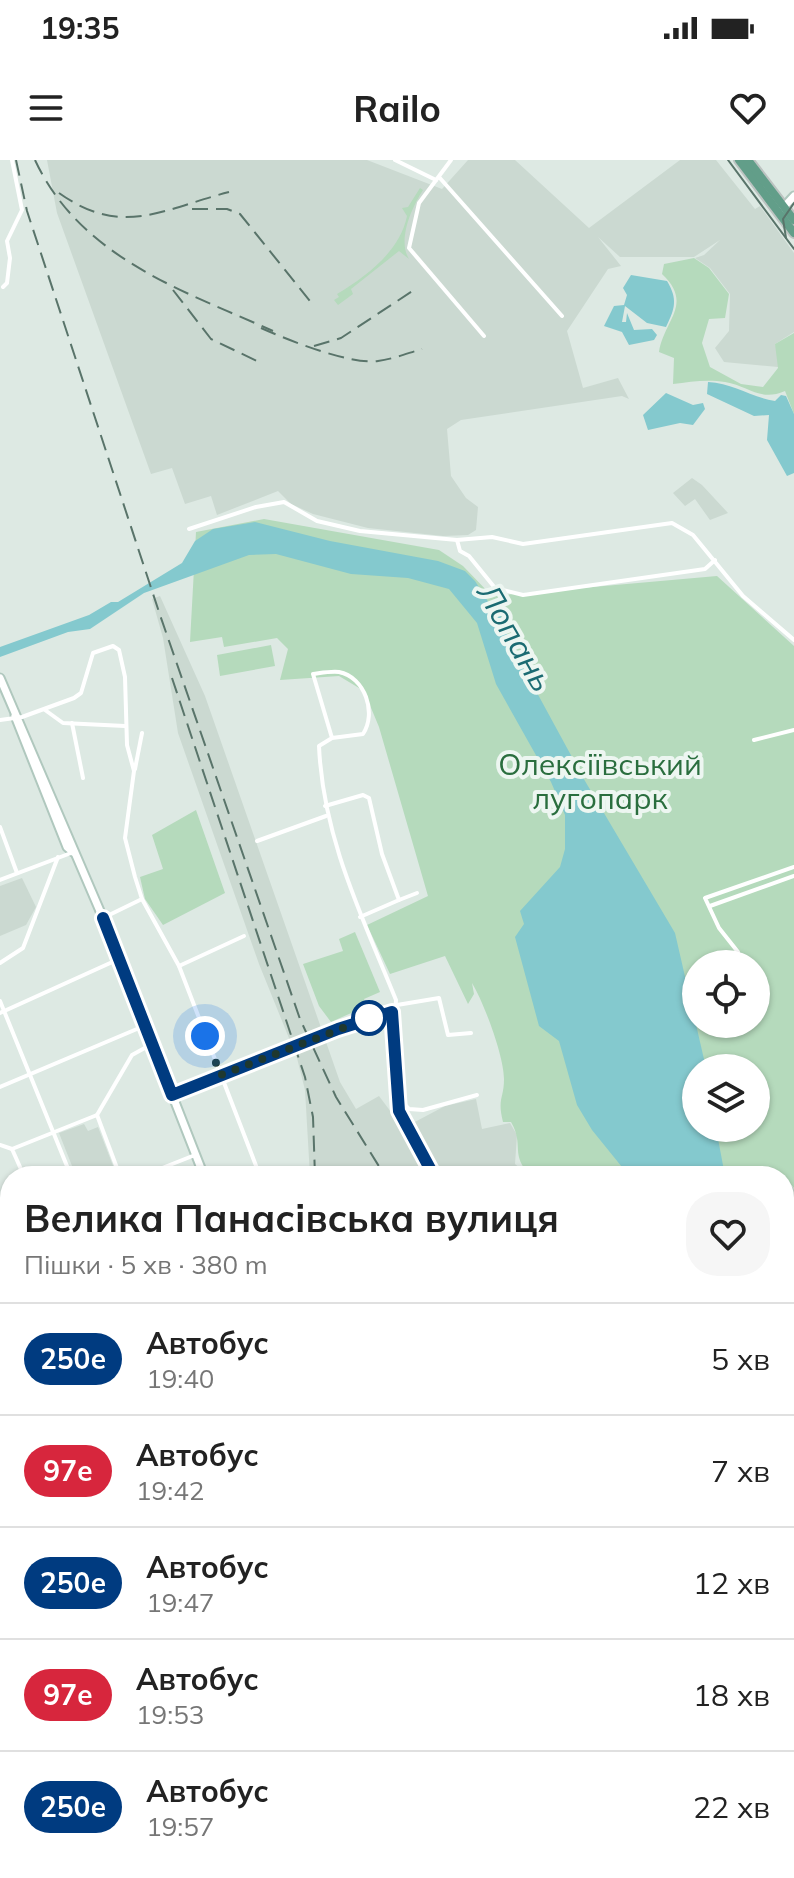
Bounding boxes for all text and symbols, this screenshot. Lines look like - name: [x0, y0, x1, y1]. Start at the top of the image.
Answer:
- text: 19:35: [40, 9, 119, 47]
- icon: menu: [24, 86, 68, 130]
- text: Railo: [353, 86, 441, 131]
- icon: heart: [726, 86, 770, 130]
- water label: Лопань: [469, 575, 563, 698]
- park label: Олексіївський лугопарк: [498, 745, 702, 817]
- map controls: [682, 950, 770, 1142]
- button: locate: [682, 950, 770, 1038]
- unlabelled marker: [352, 1001, 386, 1035]
- your location: [185, 1016, 225, 1056]
- button: layers: [682, 1054, 770, 1142]
- button: heart: [686, 1192, 770, 1276]
- text: Велика Панасівська вулиця: [24, 1194, 559, 1242]
- text: Пішки · 5 хв · 380 m: [24, 1248, 268, 1281]
- text: Автобус: [146, 1324, 269, 1362]
- text: 5 хв: [711, 1340, 770, 1378]
- text: 250е: [40, 1341, 106, 1376]
- text: 19:40: [146, 1362, 214, 1395]
- text: Автобус: [136, 1436, 259, 1474]
- text: 7 хв: [711, 1452, 770, 1490]
- text: 97е: [43, 1453, 93, 1488]
- text: 19:42: [136, 1474, 204, 1507]
- text: Автобус: [146, 1548, 269, 1586]
- text: 12 хв: [693, 1564, 770, 1602]
- text: 250е: [40, 1565, 106, 1600]
- text: 19:47: [146, 1586, 214, 1619]
- text: Автобус: [136, 1660, 259, 1698]
- text: 18 хв: [693, 1676, 770, 1714]
- text: 97е: [43, 1677, 93, 1712]
- text: 19:53: [136, 1698, 204, 1731]
- text: Автобус: [146, 1772, 269, 1810]
- text: 22 хв: [693, 1788, 770, 1826]
- text: 250е: [40, 1789, 106, 1824]
- text: 19:57: [146, 1810, 214, 1843]

